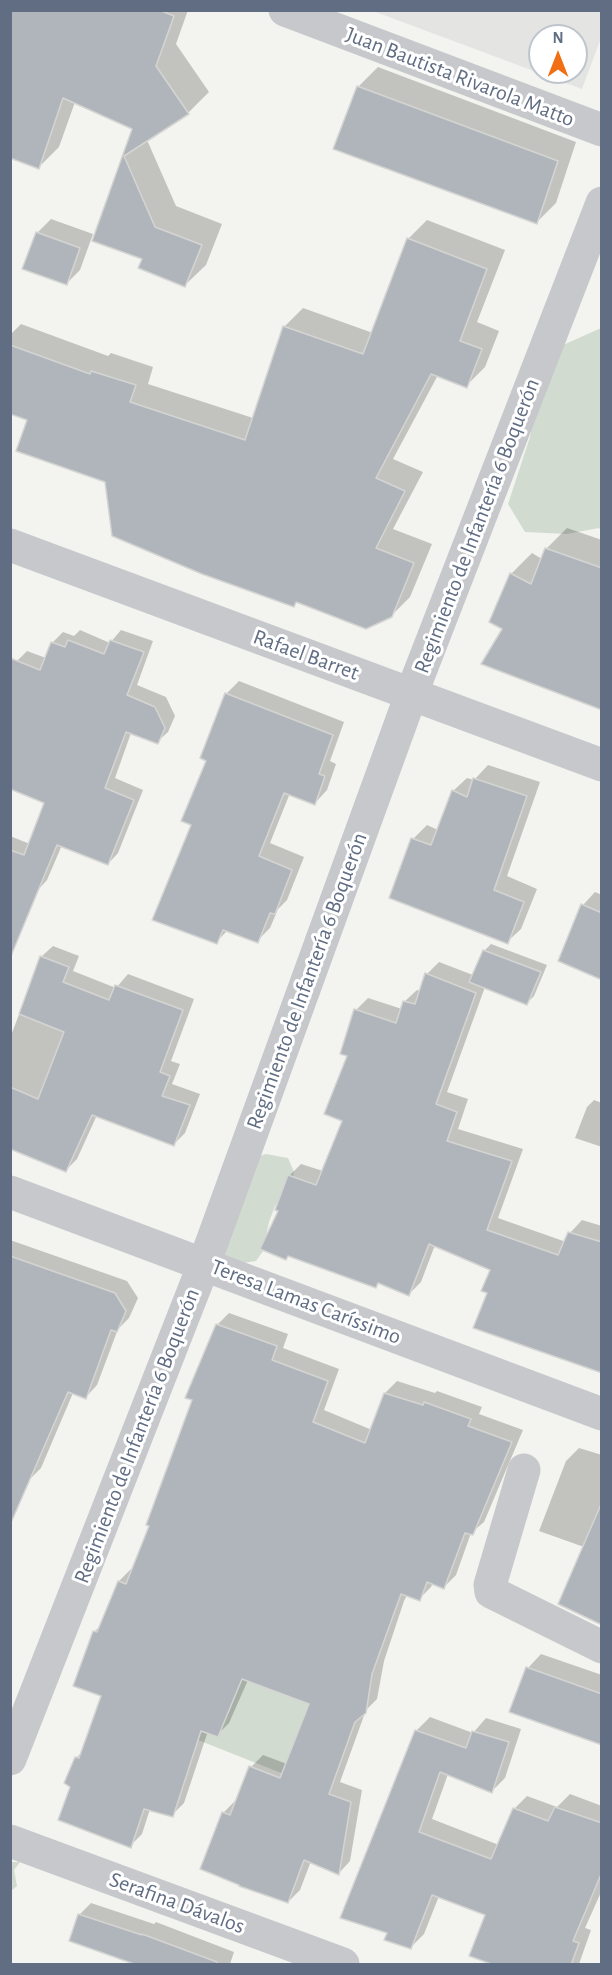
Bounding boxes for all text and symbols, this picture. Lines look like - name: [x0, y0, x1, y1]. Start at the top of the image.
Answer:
- street label: Juan Bautista Rivarola Matto: [342, 21, 578, 133]
- north arrow: [528, 24, 588, 84]
- text: N: [552, 30, 564, 46]
- street label: Regimiento de Infantería 6 Boquerón: [408, 375, 546, 677]
- street label: Rafael Barret: [250, 624, 362, 686]
- street label: Regimiento de Infantería 6 Boquerón: [241, 829, 373, 1133]
- street label: Teresa Lamas Caríssimo: [207, 1254, 405, 1350]
- street label: Regimiento de Infantería 6 Boquerón: [68, 1285, 206, 1587]
- street label: Serafina Dávalos: [106, 1866, 248, 1940]

